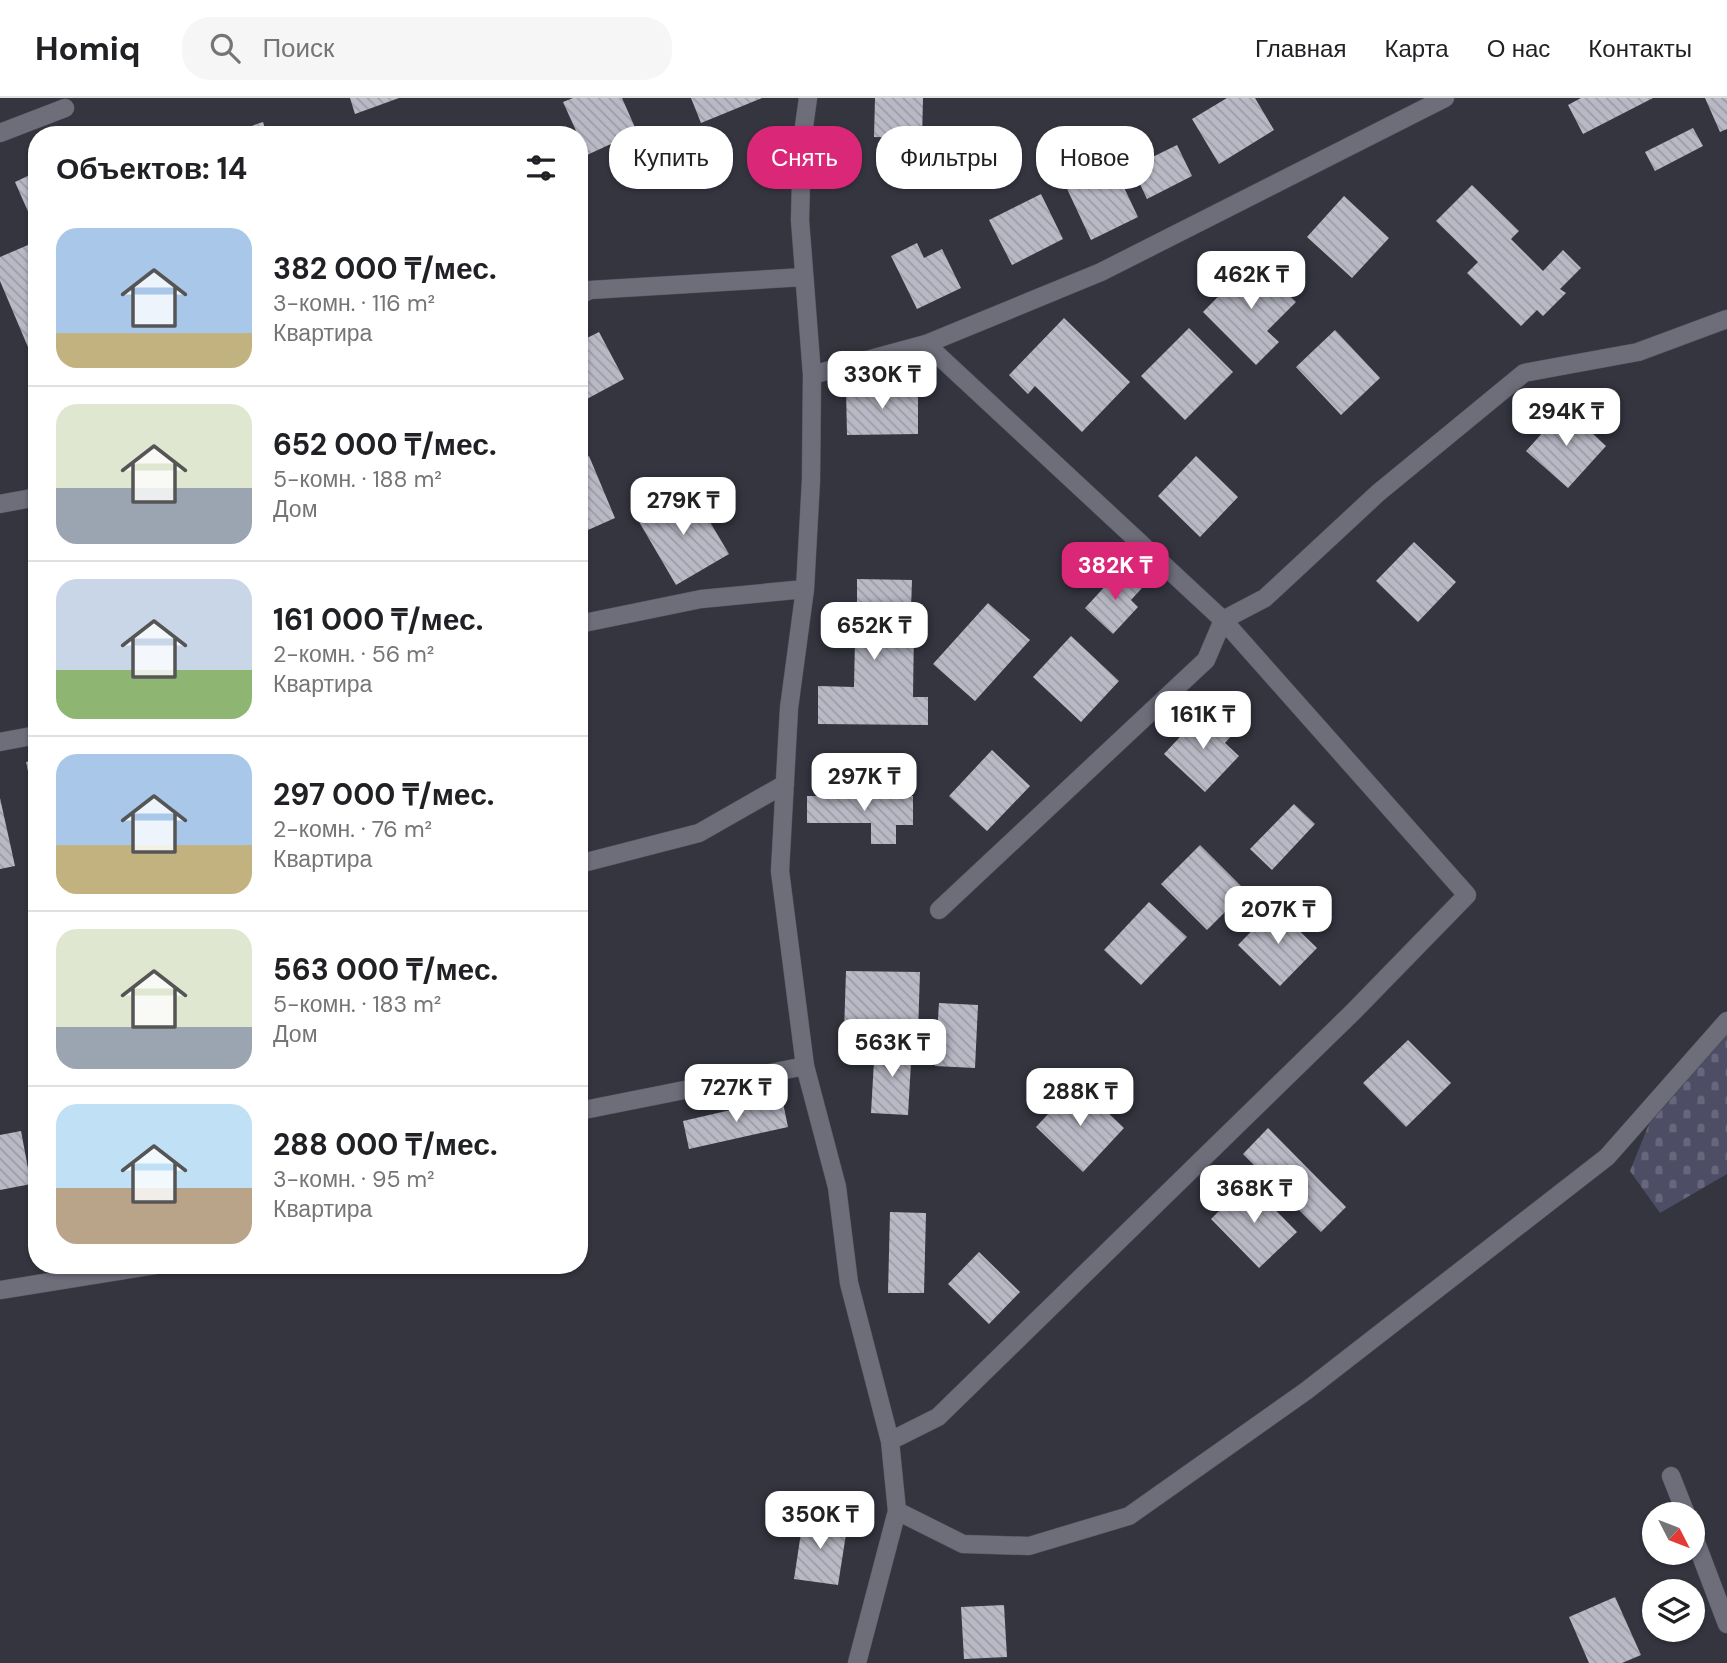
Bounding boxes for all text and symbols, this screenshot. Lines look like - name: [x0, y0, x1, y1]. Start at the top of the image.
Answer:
- search box: [182, 17, 672, 80]
- text: Homiq: [35, 27, 140, 70]
- icon: search: [206, 29, 244, 67]
- text: Поиск: [262, 31, 334, 65]
- text: Главная: [1255, 33, 1346, 64]
- text: Карта: [1384, 33, 1449, 64]
- text: О нас: [1487, 33, 1550, 64]
- text: Контакты: [1588, 33, 1692, 64]
- chip: Купить: [609, 126, 733, 189]
- chip: Снять: [747, 126, 862, 189]
- chip: Фильтры: [876, 126, 1022, 189]
- chip: Новое: [1036, 126, 1154, 189]
- text: Объектов: 14: [56, 149, 247, 188]
- icon: filters: [522, 149, 560, 187]
- text: 382 000 ₸/мес.: [273, 249, 497, 288]
- pin: 462K ₸: [1194, 252, 1308, 311]
- icon: home: [112, 256, 196, 340]
- text: 462K ₸: [1213, 259, 1289, 289]
- text: 3-комн. · 116 m²: [273, 288, 435, 318]
- text: Квартира: [273, 318, 372, 348]
- pin: 330K ₸: [825, 352, 939, 411]
- text: 330K ₸: [844, 359, 920, 389]
- pin: 294K ₸: [1509, 388, 1623, 448]
- text: 294K ₸: [1528, 396, 1604, 426]
- text: 652 000 ₸/мес.: [273, 425, 497, 464]
- icon: home: [112, 432, 196, 516]
- text: 5-комн. · 188 m²: [273, 464, 442, 494]
- pin: 279K ₸: [626, 478, 740, 537]
- text: 279K ₸: [647, 485, 719, 515]
- text: Дом: [273, 494, 317, 524]
- pin: 382K ₸: [1058, 542, 1172, 602]
- text: 382K ₸: [1078, 550, 1152, 580]
- text: 161 000 ₸/мес.: [273, 600, 483, 639]
- pin: 652K ₸: [817, 602, 931, 662]
- icon: home: [112, 607, 196, 691]
- text: 652K ₸: [837, 610, 911, 640]
- text: 2-комн. · 56 m²: [273, 639, 434, 669]
- text: Квартира: [273, 669, 372, 699]
- pin: 161K ₸: [1146, 692, 1260, 751]
- text: 161K ₸: [1171, 699, 1235, 729]
- pin: 297K ₸: [807, 754, 921, 813]
- text: 297K ₸: [828, 761, 900, 791]
- text: 297 000 ₸/мес.: [273, 775, 494, 814]
- icon: home: [112, 782, 196, 866]
- text: 2-комн. · 76 m²: [273, 814, 432, 844]
- text: Квартира: [273, 844, 372, 874]
- pin: 207K ₸: [1221, 886, 1335, 946]
- text: 207K ₸: [1241, 894, 1315, 924]
- text: 563 000 ₸/мес.: [273, 950, 498, 989]
- icon: home: [112, 957, 196, 1041]
- text: 5-комн. · 183 m²: [273, 989, 441, 1019]
- text: Дом: [273, 1019, 317, 1049]
- pin: 563K ₸: [835, 1020, 949, 1079]
- text: 563K ₸: [854, 1027, 930, 1057]
- pin: 727K ₸: [679, 1065, 793, 1124]
- pin: 288K ₸: [1023, 1068, 1137, 1128]
- text: 727K ₸: [701, 1072, 771, 1102]
- text: 288K ₸: [1042, 1076, 1118, 1106]
- text: 288 000 ₸/мес.: [273, 1125, 497, 1164]
- icon: home: [112, 1132, 196, 1216]
- text: 3-комн. · 95 m²: [273, 1164, 435, 1194]
- pin: 368K ₸: [1197, 1166, 1311, 1225]
- text: 368K ₸: [1216, 1173, 1292, 1203]
- text: Квартира: [273, 1194, 372, 1224]
- pin: 350K ₸: [763, 1492, 877, 1551]
- text: 350K ₸: [781, 1499, 859, 1529]
- north arrow: [1642, 1502, 1704, 1564]
- map controls: [1642, 1502, 1705, 1642]
- button: layers: [1642, 1579, 1705, 1642]

